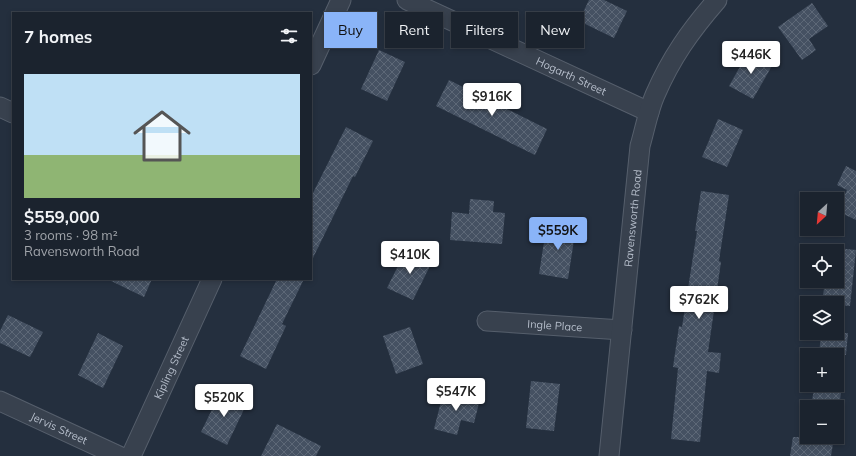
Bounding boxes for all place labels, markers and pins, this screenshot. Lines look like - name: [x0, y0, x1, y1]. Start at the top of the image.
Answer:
- pin: $446K: [723, 41, 779, 75]
- pin: $916K: [464, 83, 520, 117]
- pin: $559K: [530, 217, 586, 251]
- pin: $410K: [382, 241, 438, 275]
- pin: $762K: [671, 286, 727, 320]
- pin: $547K: [428, 378, 484, 412]
- pin: $520K: [196, 384, 252, 418]

